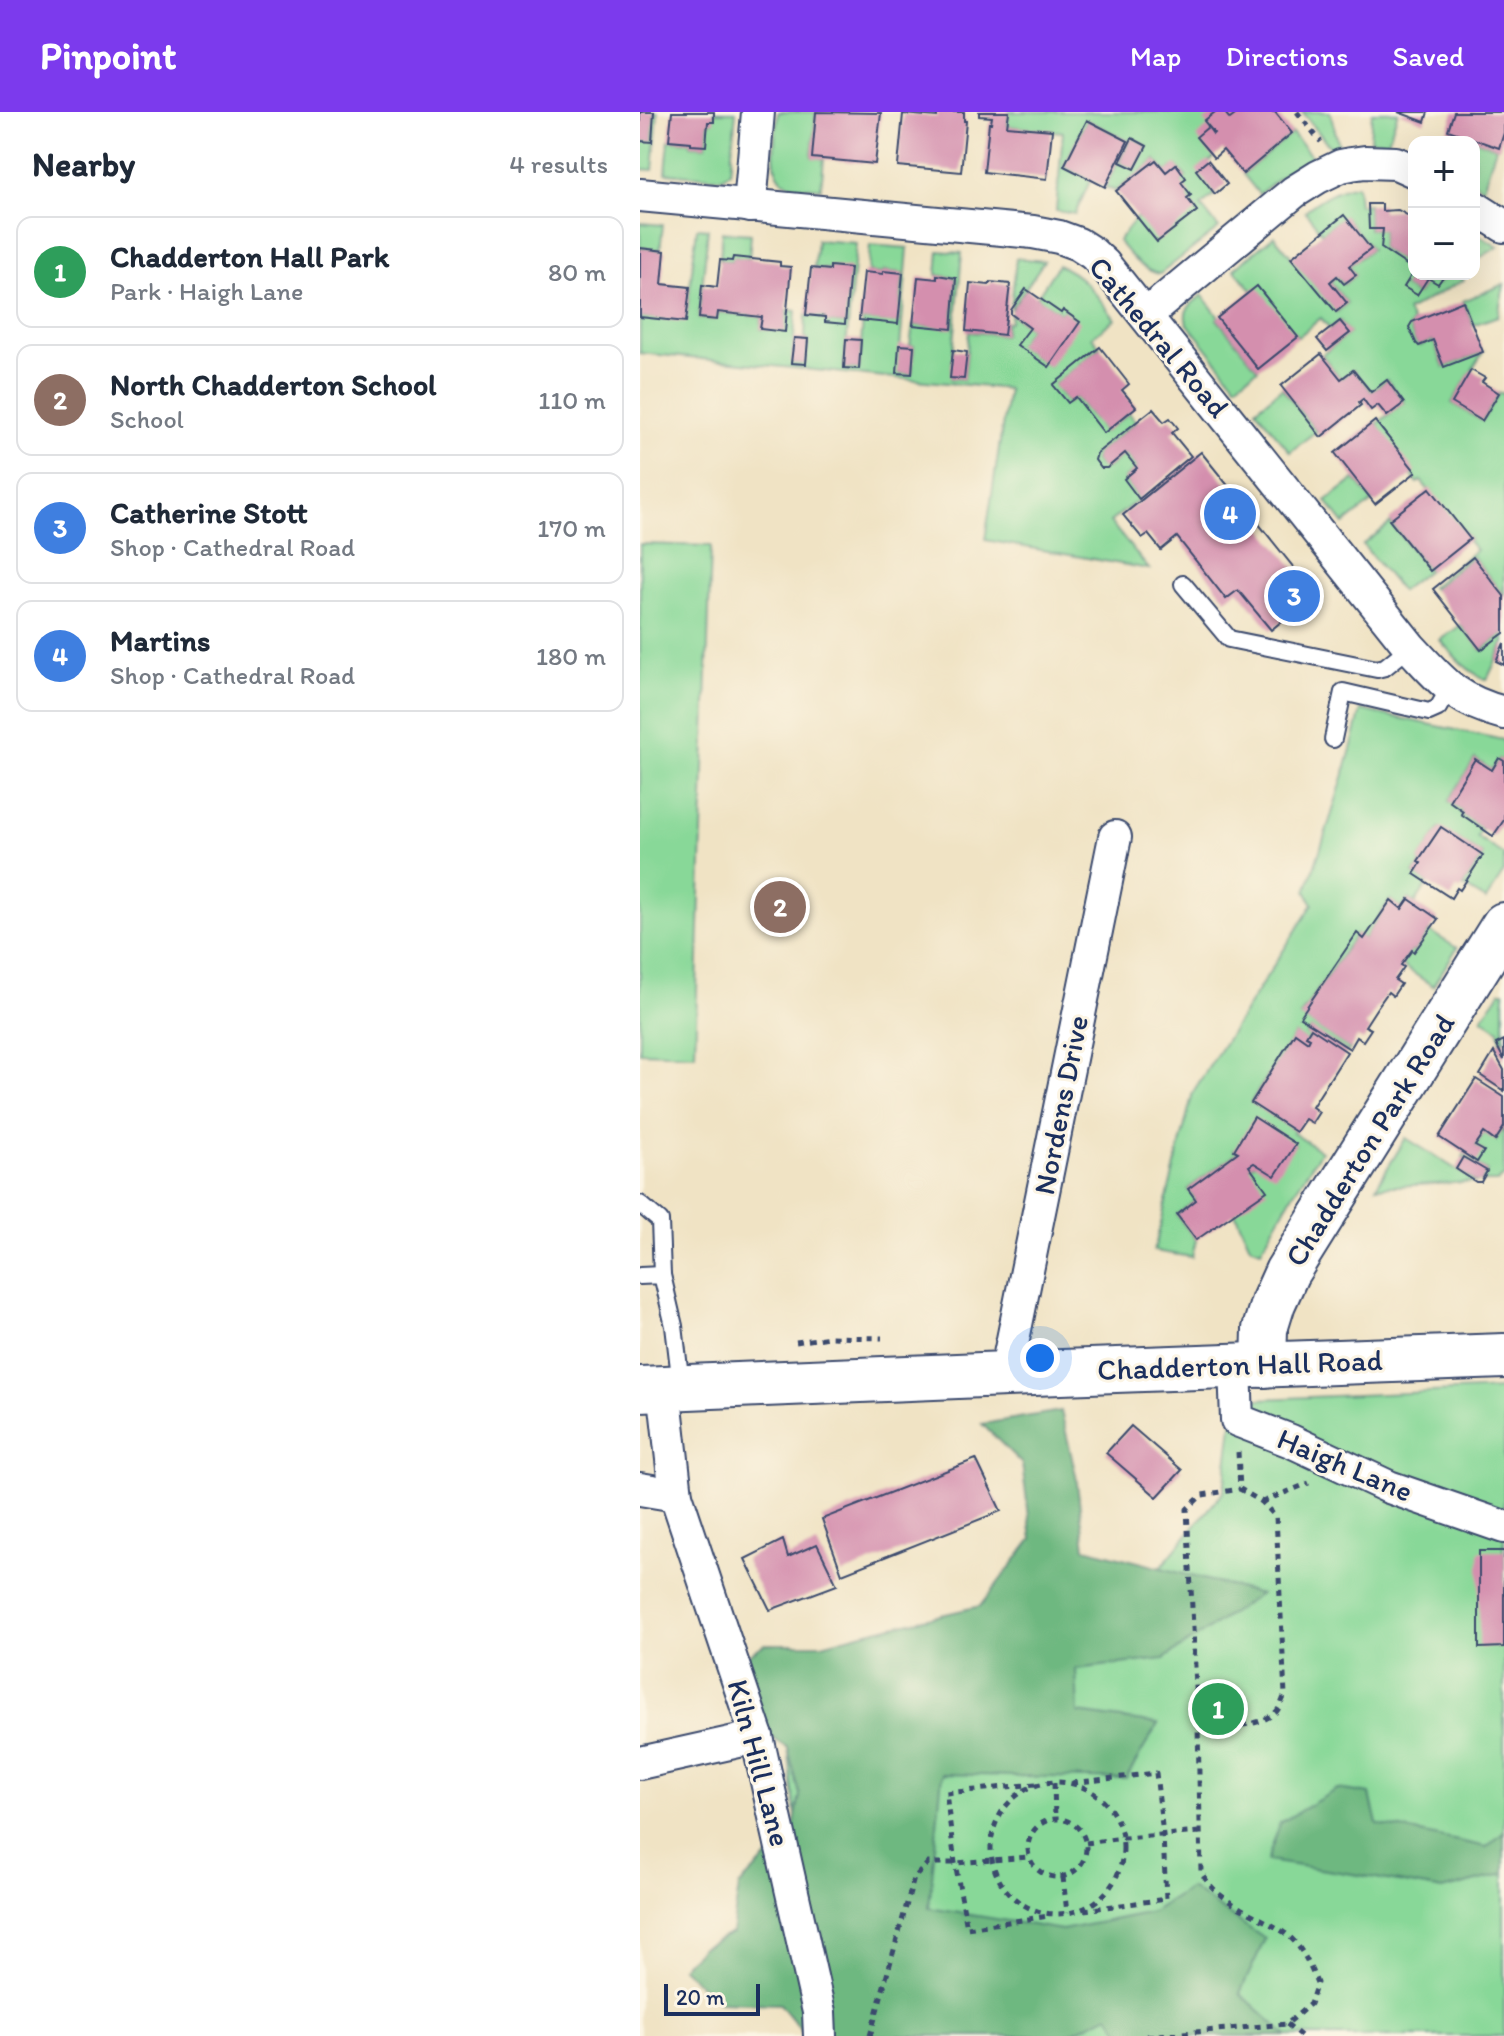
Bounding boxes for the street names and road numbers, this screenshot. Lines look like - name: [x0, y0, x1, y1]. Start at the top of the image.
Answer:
- street label: Cathedral Road: [1081, 249, 1238, 425]
- street label: Chadderton Park Road: [1277, 1006, 1462, 1273]
- street label: Nordens Drive: [1025, 1012, 1096, 1198]
- street label: Chadderton Hall Road: [1097, 1341, 1383, 1388]
- street label: Haigh Lane: [1272, 1419, 1419, 1510]
- street label: Kiln Hill Lane: [719, 1675, 800, 1850]

